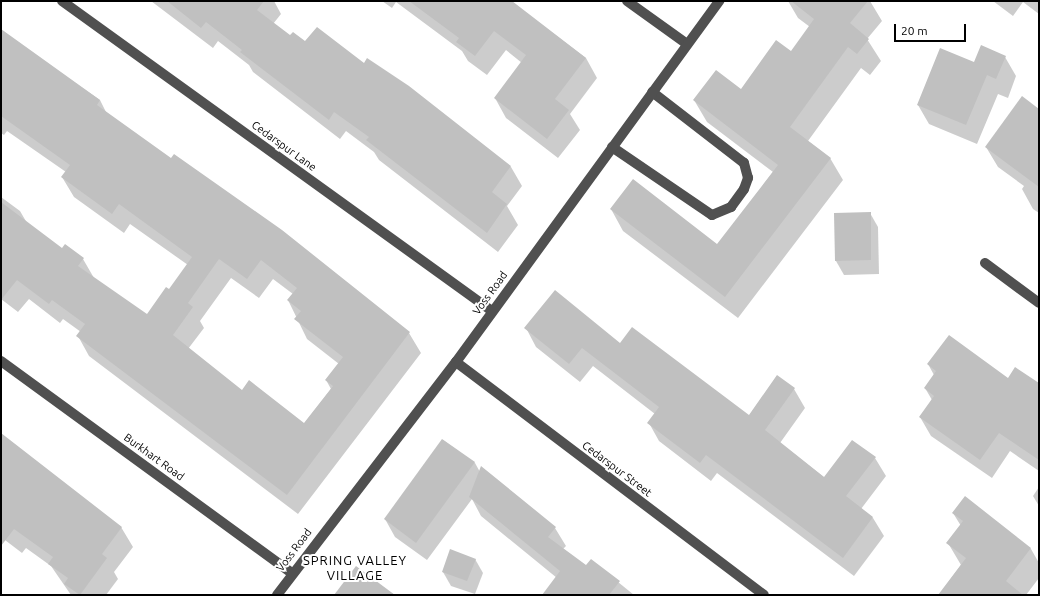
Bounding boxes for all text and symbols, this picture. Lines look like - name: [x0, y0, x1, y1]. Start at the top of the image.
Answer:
- scale bar: [896, 16, 968, 42]
- text: 20 m: [901, 24, 928, 37]
- street label: Cedarspur Lane: [249, 118, 319, 174]
- street label: Voss Road: [470, 269, 510, 317]
- street label: Burkhart Road: [121, 431, 187, 483]
- street label: Cedarspur Street: [580, 438, 654, 500]
- street label: Voss Road: [274, 526, 314, 574]
- district label: SPRING VALLEY VILLAGE: [303, 553, 407, 584]

